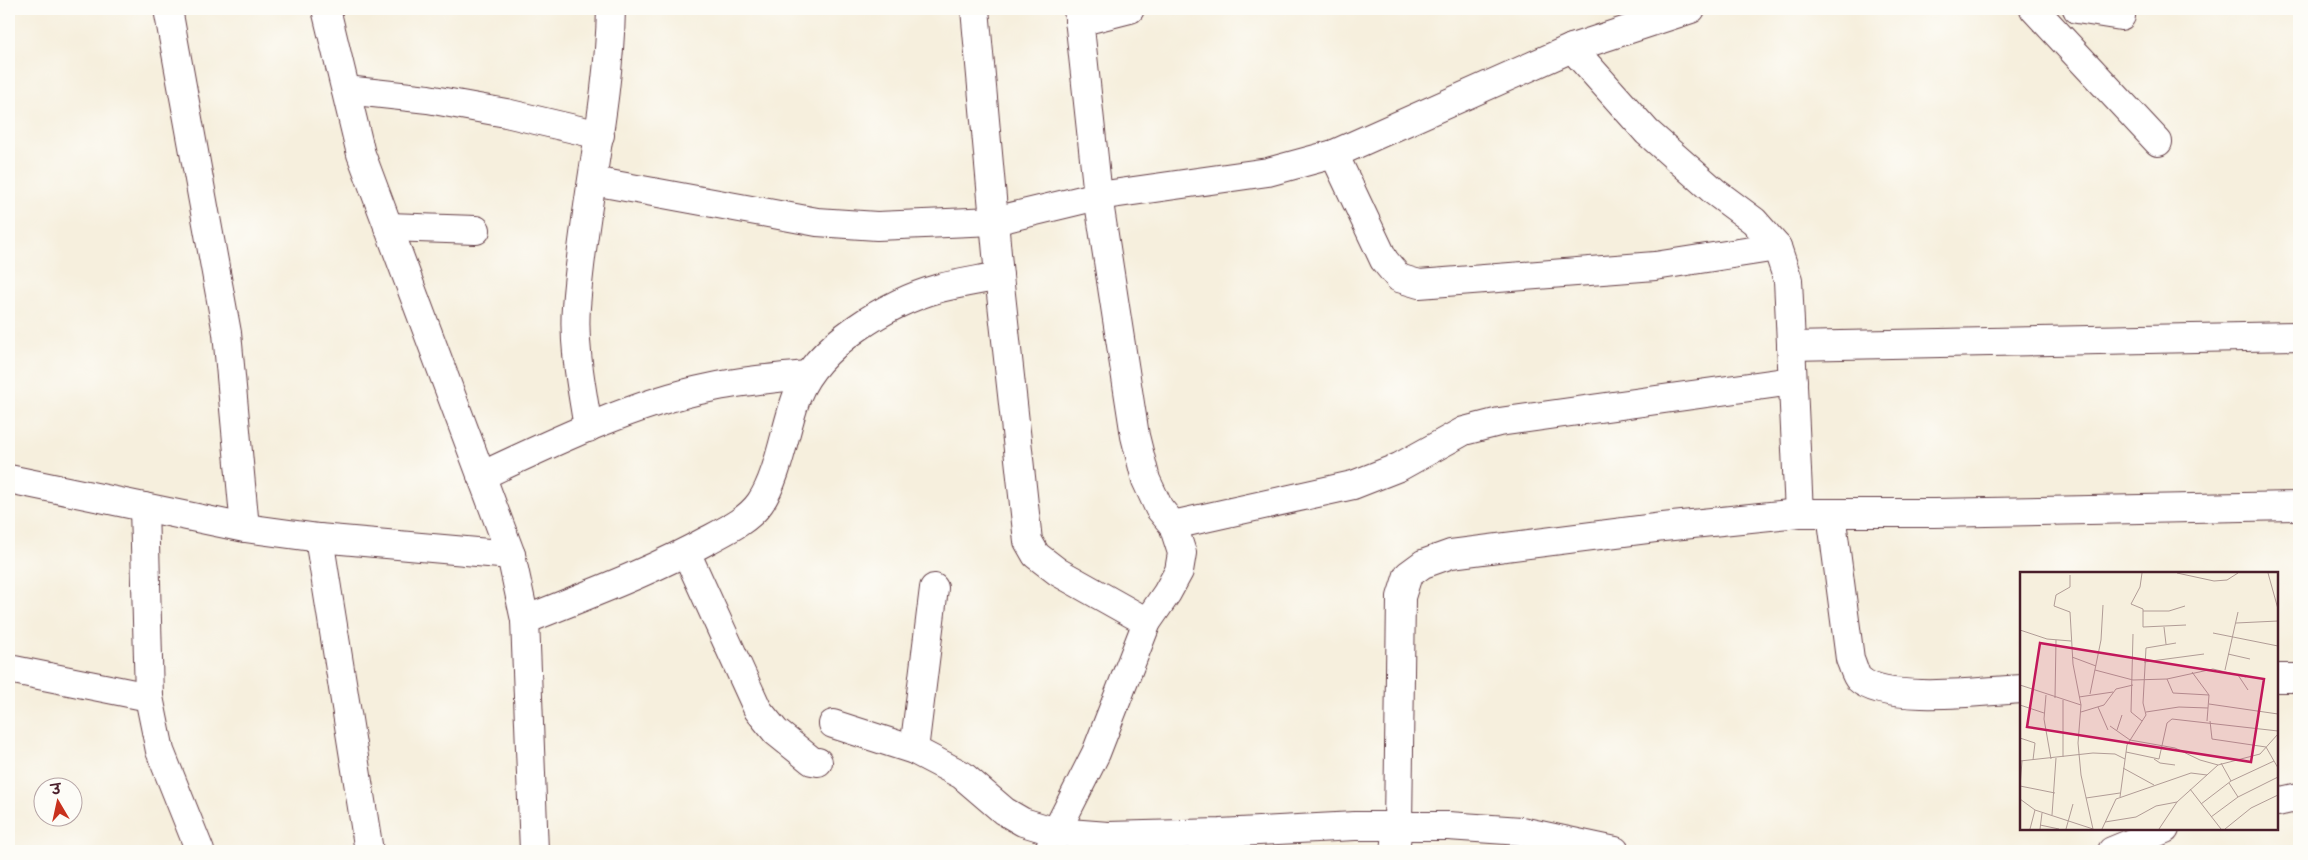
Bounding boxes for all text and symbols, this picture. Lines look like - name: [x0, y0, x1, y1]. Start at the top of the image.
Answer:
- inset map: [2020, 572, 2278, 830]
- north arrow: [32, 778, 82, 828]
- text: उ: [48, 780, 64, 799]

